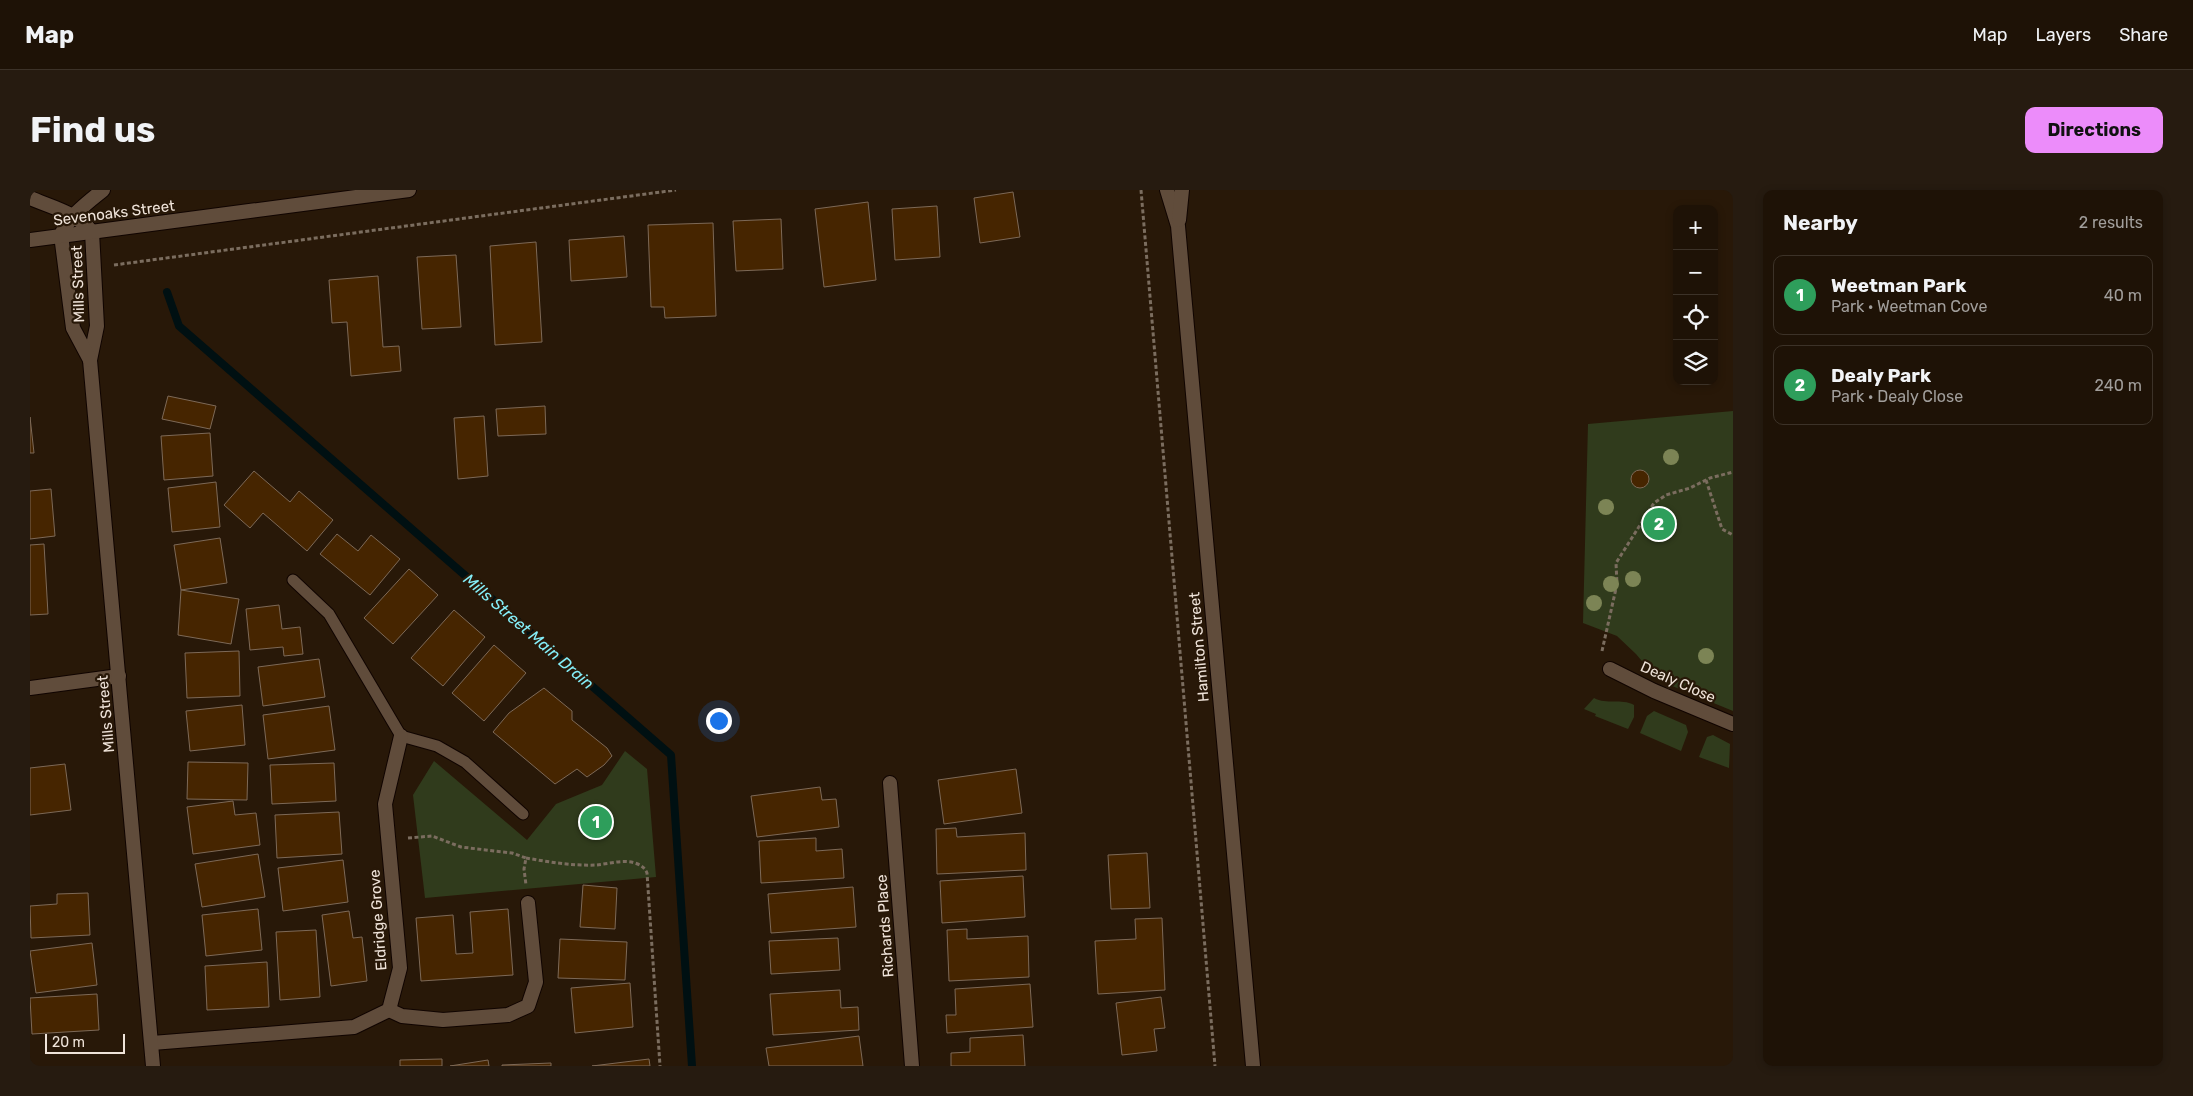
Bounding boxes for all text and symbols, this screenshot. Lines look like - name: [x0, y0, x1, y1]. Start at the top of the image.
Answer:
- text: Map: [25, 21, 74, 49]
- text: Map: [1973, 24, 2008, 46]
- text: Layers: [2036, 24, 2091, 46]
- text: Share: [2119, 24, 2168, 46]
- button: Directions: [2025, 107, 2163, 153]
- text: Find us: [30, 109, 155, 151]
- street label: Sevenoaks Street: [52, 197, 176, 229]
- map controls: [1673, 205, 1718, 385]
- button: +: [1673, 205, 1718, 250]
- text: Nearby: [1783, 210, 1858, 235]
- text: 2 results: [2079, 213, 2143, 232]
- street label: Mills Street: [68, 245, 88, 323]
- button: −: [1673, 250, 1718, 295]
- text: Weetman Park: [1831, 274, 1966, 297]
- text: 1: [1796, 286, 1804, 305]
- text: 40 m: [2104, 286, 2142, 305]
- button: locate: [1673, 295, 1718, 340]
- text: Park · Weetman Cove: [1831, 297, 1987, 316]
- button: layers: [1673, 340, 1718, 385]
- text: Dealy Park: [1831, 364, 1931, 387]
- text: 2: [1795, 376, 1805, 395]
- text: 240 m: [2095, 376, 2142, 395]
- text: Park · Dealy Close: [1831, 387, 1963, 406]
- pin: 2: [1643, 505, 1675, 543]
- water label: Mills Street Main Drain: [460, 570, 598, 693]
- street label: Hamilton Street: [1185, 591, 1213, 703]
- street label: Dealy Close: [1638, 657, 1718, 707]
- street label: Mills Street: [94, 674, 118, 753]
- your location: [706, 708, 732, 734]
- pin: 1: [580, 803, 612, 841]
- street label: Eldridge Grove: [365, 869, 391, 971]
- street label: Richards Place: [872, 874, 898, 978]
- scale bar: [45, 1031, 125, 1054]
- text: 20 m: [52, 1034, 85, 1051]

